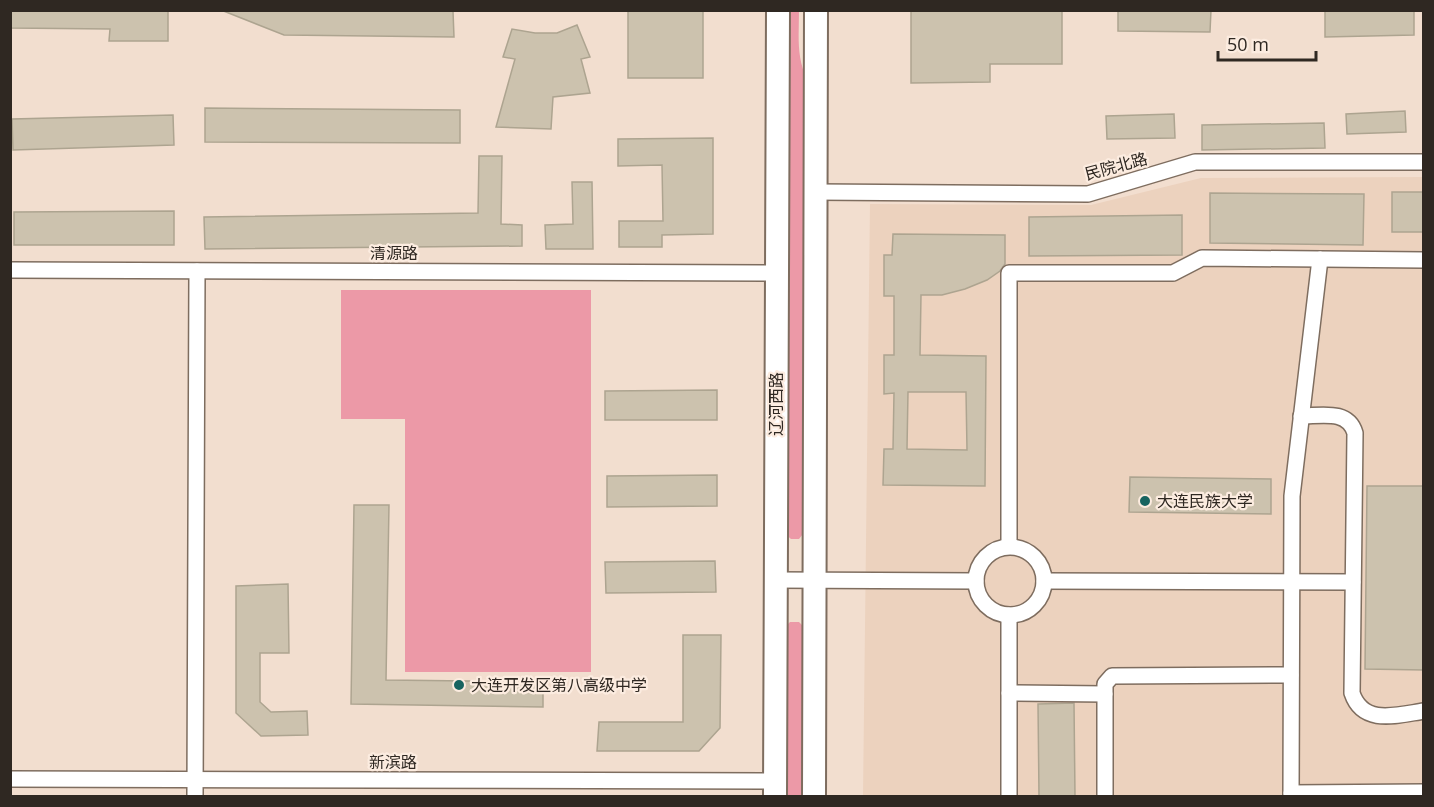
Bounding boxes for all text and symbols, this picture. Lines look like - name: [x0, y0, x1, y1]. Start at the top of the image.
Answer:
- scale bar: [1218, 24, 1316, 62]
- text: 50 m: [1227, 32, 1269, 56]
- street label: 民院北路: [1082, 147, 1150, 185]
- street label: 清源路: [370, 242, 418, 264]
- street label: 辽河西路: [765, 372, 787, 436]
- place label: 大连民族大学: [1157, 490, 1253, 512]
- marker: 大连民族大学: [1138, 494, 1152, 508]
- place label: 大连开发区第八高级中学: [471, 674, 647, 696]
- marker: 大连开发区第八高级中学: [452, 678, 466, 692]
- street label: 新滨路: [369, 751, 417, 773]

